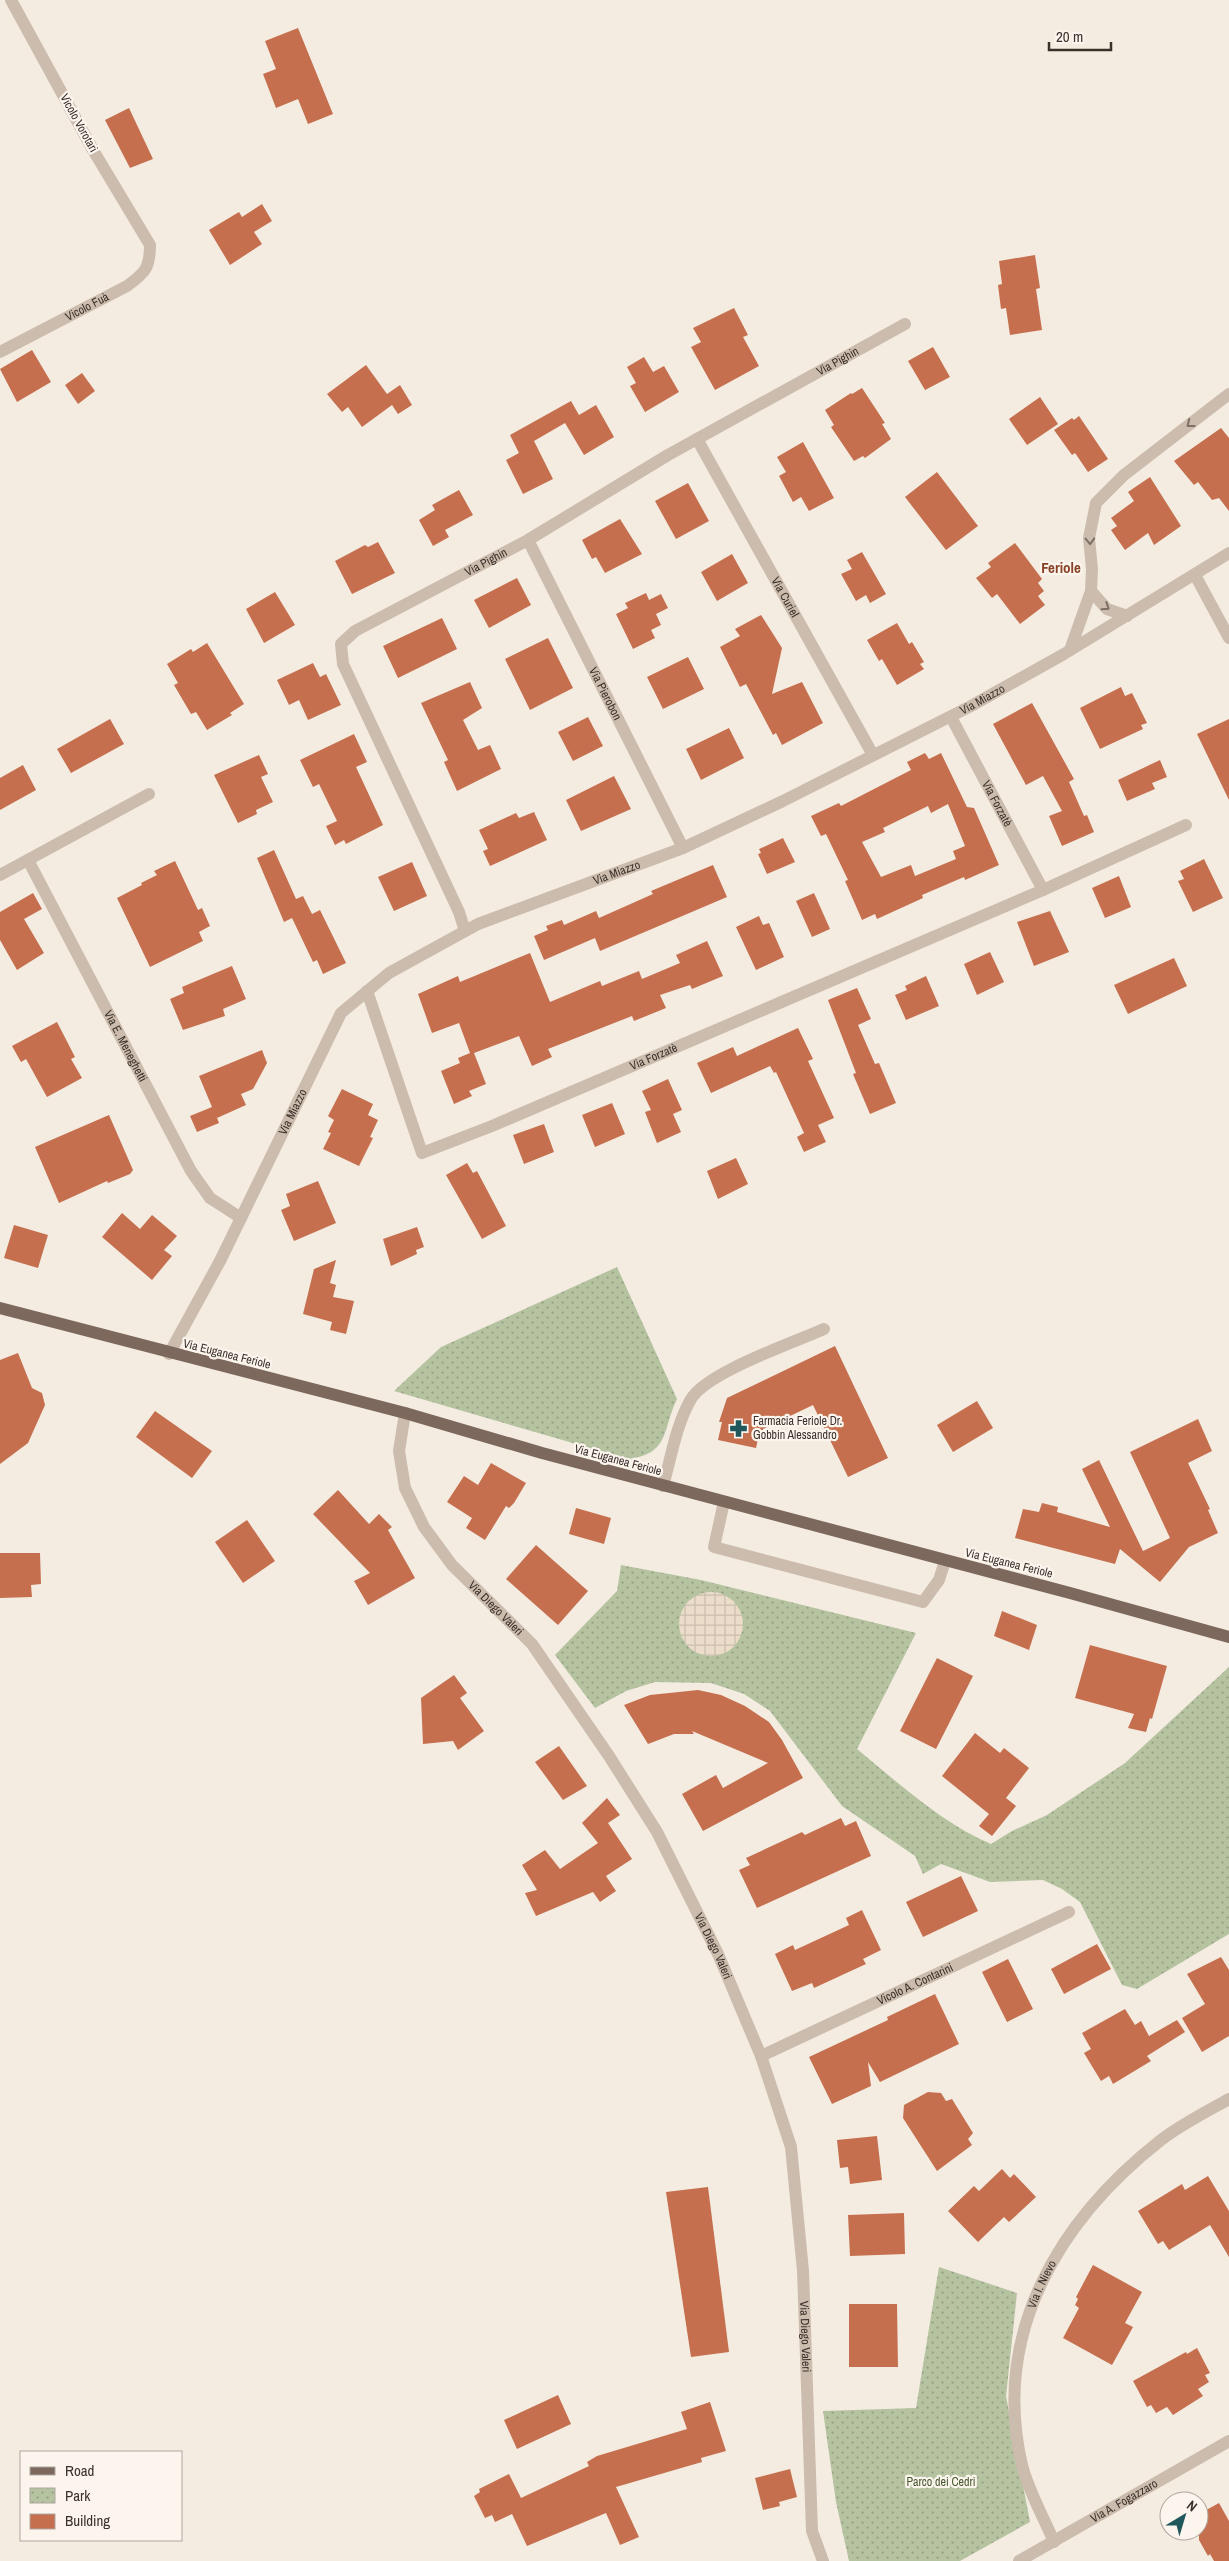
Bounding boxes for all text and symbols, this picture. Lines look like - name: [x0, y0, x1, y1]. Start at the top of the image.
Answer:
- scale bar: [1049, 20, 1112, 52]
- text: 20 m: [1056, 26, 1083, 47]
- street label: Vicolo Vorotari: [56, 91, 102, 155]
- street label: Vicolo Fuà: [62, 289, 112, 325]
- street label: Via Pighin: [814, 343, 862, 379]
- one-way arrow: [1187, 418, 1196, 426]
- one-way arrow: [1084, 538, 1095, 546]
- street label: Via Pighin: [462, 544, 510, 580]
- district label: Feriole: [1041, 557, 1081, 578]
- street label: Via Curiel: [767, 574, 803, 620]
- one-way arrow: [1101, 600, 1110, 610]
- street label: Via Pierobon: [585, 664, 625, 723]
- street label: Via Miazzo: [957, 681, 1008, 718]
- street label: Via Forzatè: [978, 778, 1016, 830]
- street label: Via Miazzo: [591, 857, 643, 889]
- street label: Via E. Meneghetti: [100, 1007, 151, 1085]
- street label: Via Forzatè: [627, 1039, 680, 1074]
- street label: Via Miazzo: [275, 1086, 311, 1137]
- street label: Via Euganea Feriole: [182, 1335, 272, 1373]
- place label: Farmacia Feriole Dr. Gobbin Alessandro: [753, 1413, 842, 1443]
- pharmacy icon: Farmacia Feriole Dr. Gobbin Alessandro: [729, 1418, 749, 1438]
- street label: Via Euganea Feriole: [573, 1441, 663, 1479]
- street label: Via Euganea Feriole: [964, 1544, 1054, 1582]
- street label: Via Diego Valeri: [465, 1577, 527, 1639]
- street label: Via Diego Valeri: [691, 1910, 736, 1982]
- street label: Vicolo A. Contarini: [874, 1959, 956, 2009]
- street label: Via I. Nievo: [1024, 2257, 1060, 2311]
- street label: Via Diego Valeri: [796, 2301, 815, 2373]
- legend: [20, 2451, 182, 2541]
- text: Road: [65, 2460, 94, 2481]
- park label: Parco dei Cedri: [907, 2474, 975, 2490]
- street label: Via A. Fogazzaro: [1088, 2475, 1161, 2527]
- text: Park: [65, 2485, 91, 2506]
- north arrow: [1159, 2491, 1209, 2541]
- text: N: [1183, 2496, 1201, 2515]
- text: Building: [65, 2510, 110, 2531]

